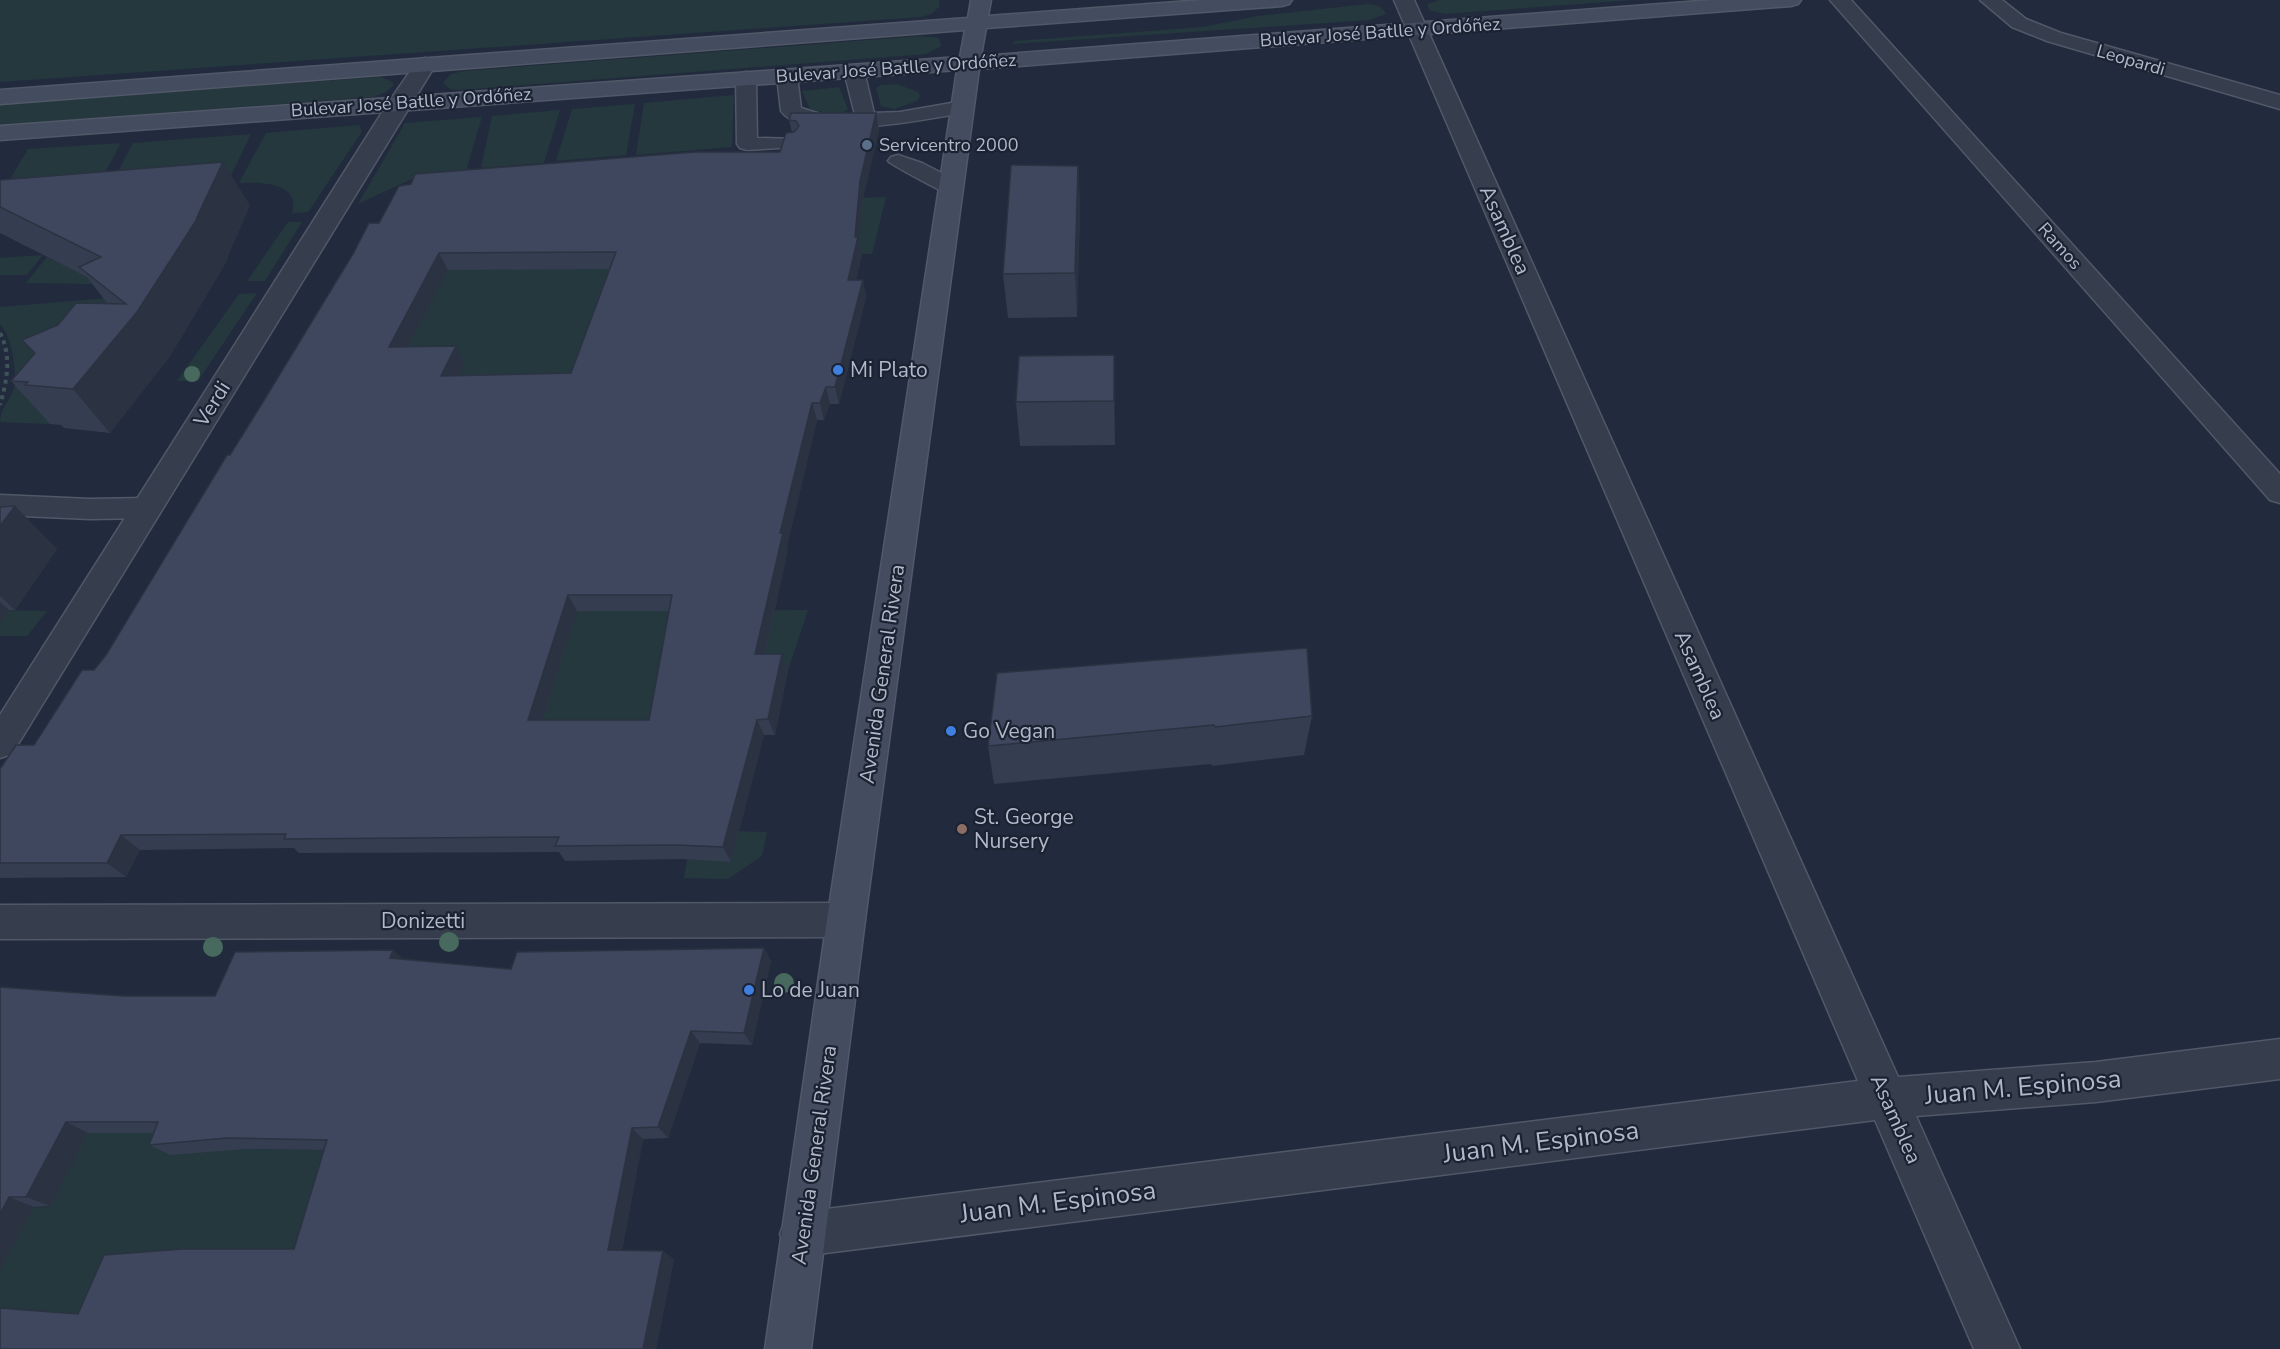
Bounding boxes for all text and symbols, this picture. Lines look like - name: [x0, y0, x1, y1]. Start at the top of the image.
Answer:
- street label: Bulevar José Batlle y Ordóñez: [1259, 12, 1501, 52]
- street label: Leopardi: [2094, 39, 2168, 81]
- street label: Bulevar José Batlle y Ordóñez: [775, 48, 1017, 88]
- street label: Bulevar José Batlle y Ordóñez: [290, 82, 532, 122]
- place label: Servicentro 2000: [879, 133, 1019, 157]
- marker: Servicentro 2000: [860, 138, 874, 152]
- street label: Asamblea: [1473, 181, 1537, 279]
- street label: Ramos: [2032, 217, 2088, 275]
- place label: Mi Plato: [850, 356, 928, 384]
- marker: Mi Plato: [831, 363, 845, 377]
- street label: Verdi: [187, 376, 237, 433]
- street label: Avenida General Rivera: [853, 563, 911, 785]
- street label: Asamblea: [1668, 626, 1732, 724]
- place label: Go Vegan: [963, 717, 1055, 745]
- marker: Go Vegan: [944, 724, 958, 738]
- place label: St. George Nursery: [974, 803, 1074, 855]
- marker: St. George Nursery: [955, 822, 969, 836]
- street label: Donizetti: [381, 907, 465, 935]
- place label: Lo de Juan: [761, 976, 860, 1004]
- marker: Lo de Juan: [742, 983, 756, 997]
- street label: Avenida General Rivera: [785, 1044, 843, 1266]
- street label: Juan M. Espinosa: [1922, 1061, 2123, 1113]
- street label: Asamblea: [1864, 1070, 1928, 1168]
- street label: Juan M. Espinosa: [1440, 1113, 1641, 1172]
- street label: Juan M. Espinosa: [957, 1173, 1158, 1232]

